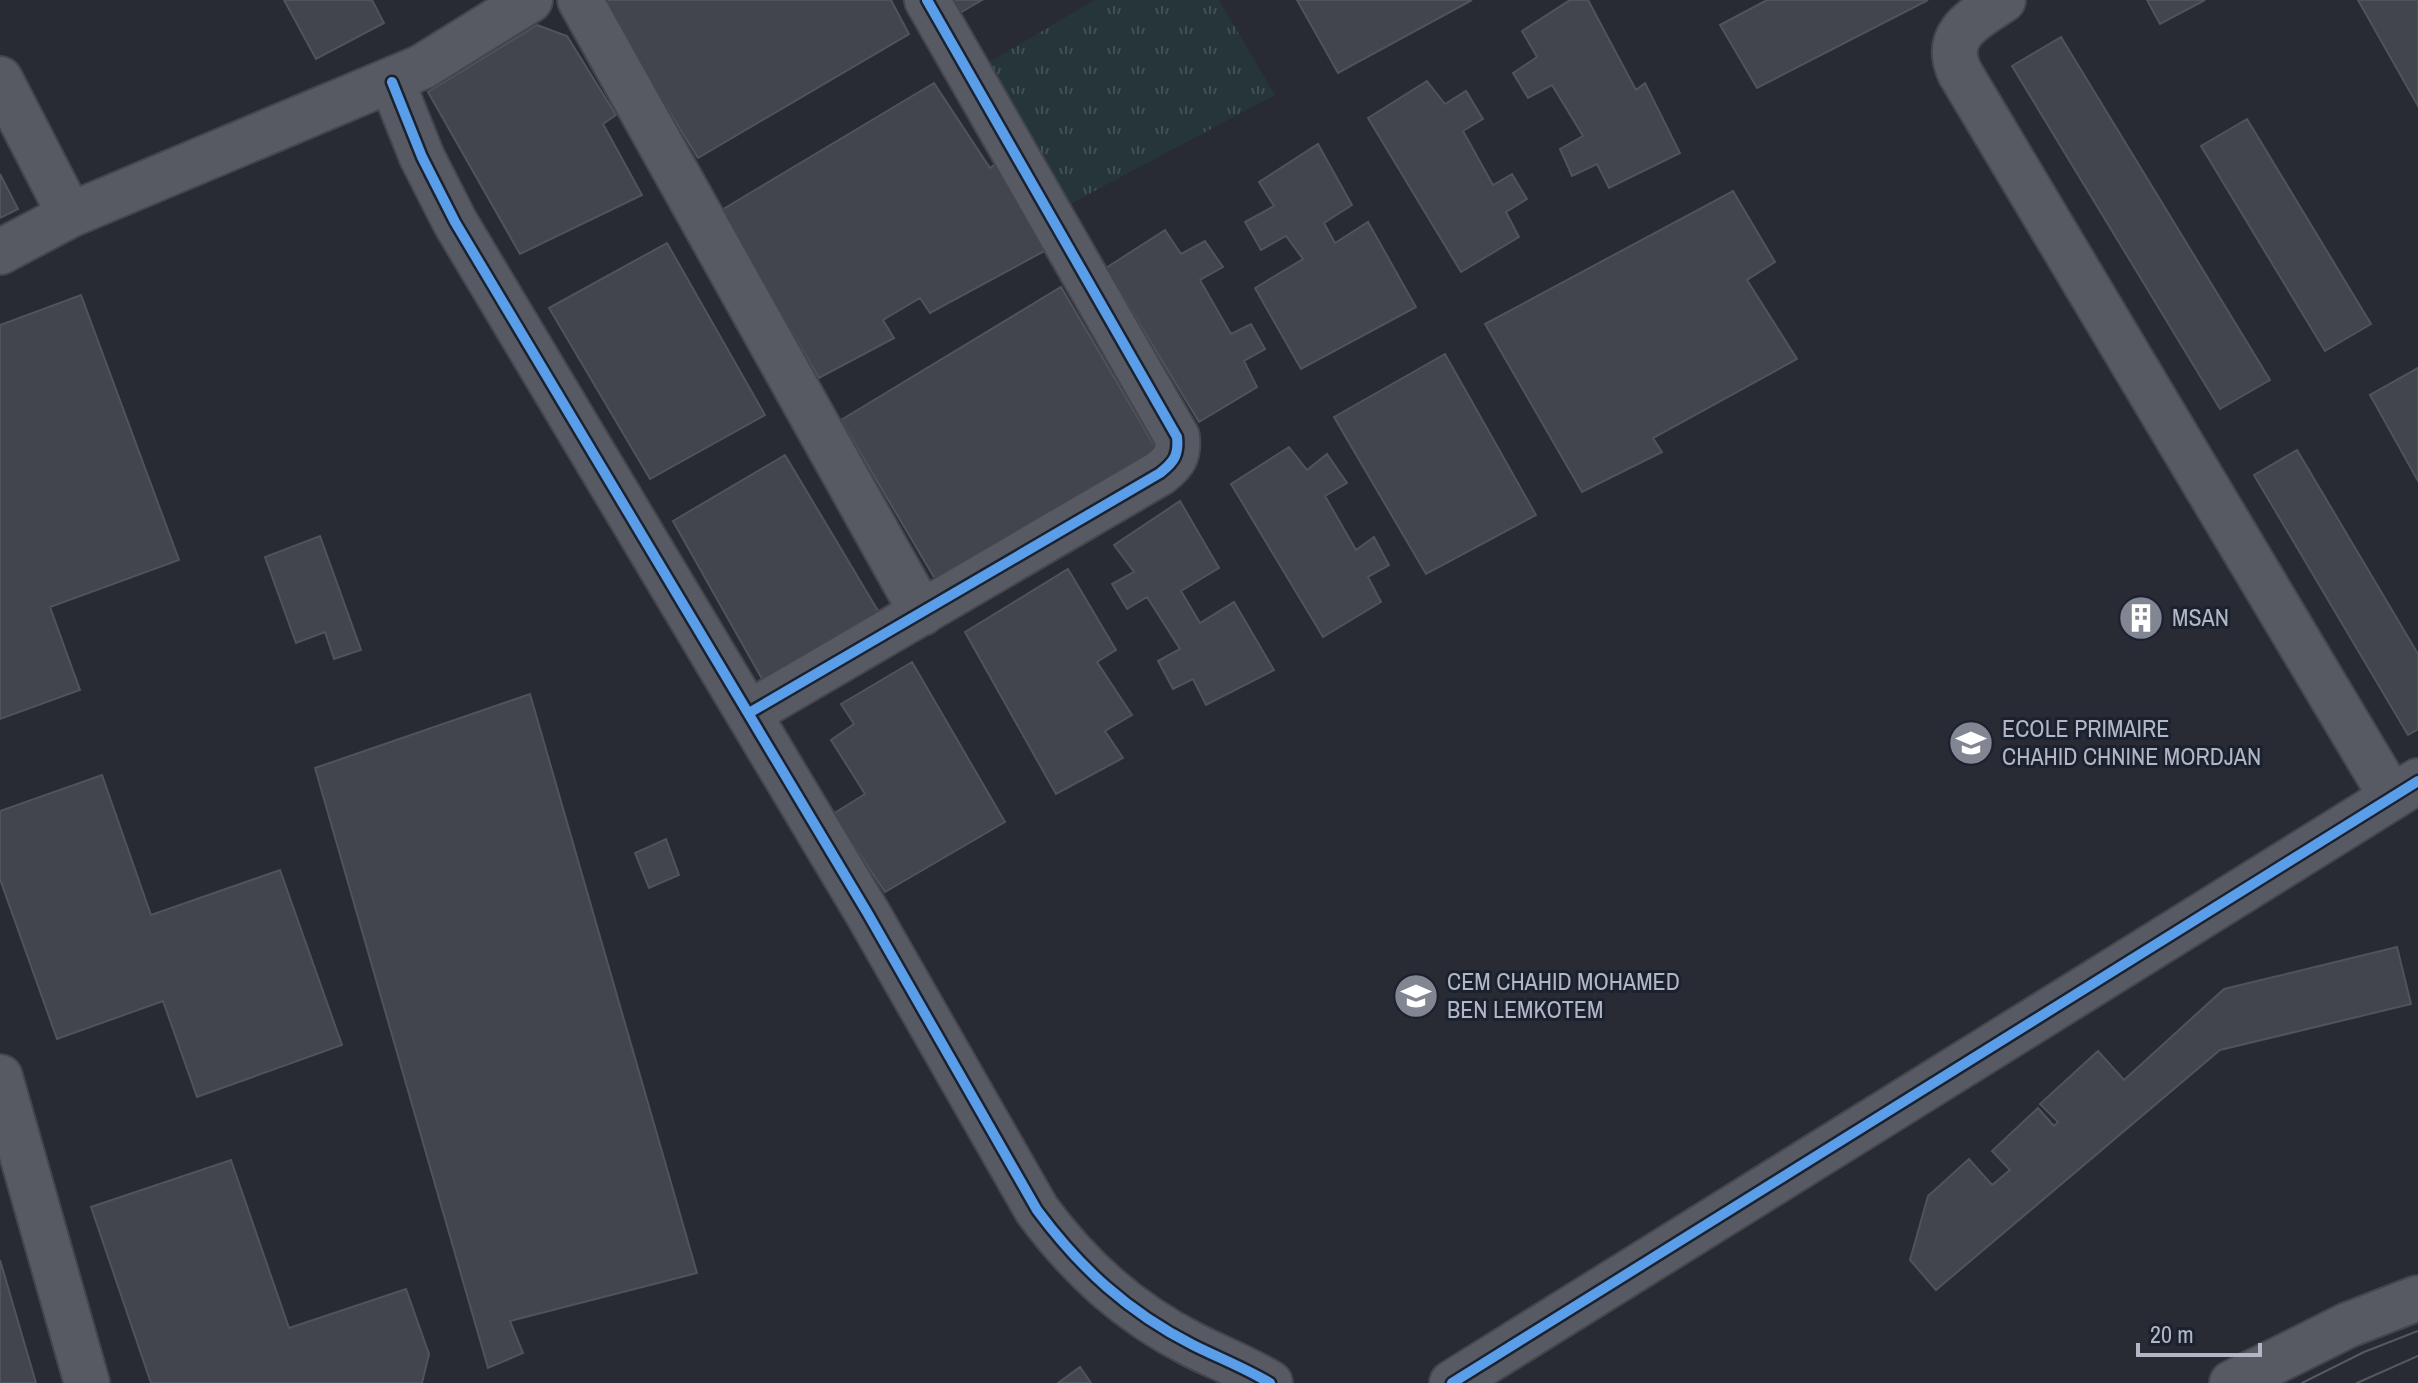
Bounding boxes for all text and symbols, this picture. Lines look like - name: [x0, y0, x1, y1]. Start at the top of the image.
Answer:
- building icon: MSAN: [2117, 594, 2165, 642]
- place label: MSAN: [2172, 601, 2229, 633]
- place label: ECOLE PRIMAIRE CHAHID CHNINE MORDJAN: [2002, 712, 2261, 772]
- school or university icon: ECOLE PRIMAIRE CHAHID CHNINE MORDJAN: [1947, 719, 1995, 767]
- place label: CEM CHAHID MOHAMED BEN LEMKOTEM: [1447, 965, 1680, 1025]
- school or university icon: CEM CHAHID MOHAMED BEN LEMKOTEM: [1392, 972, 1440, 1020]
- scale bar: [2138, 1307, 2260, 1357]
- text: 20 m: [2150, 1318, 2194, 1350]

